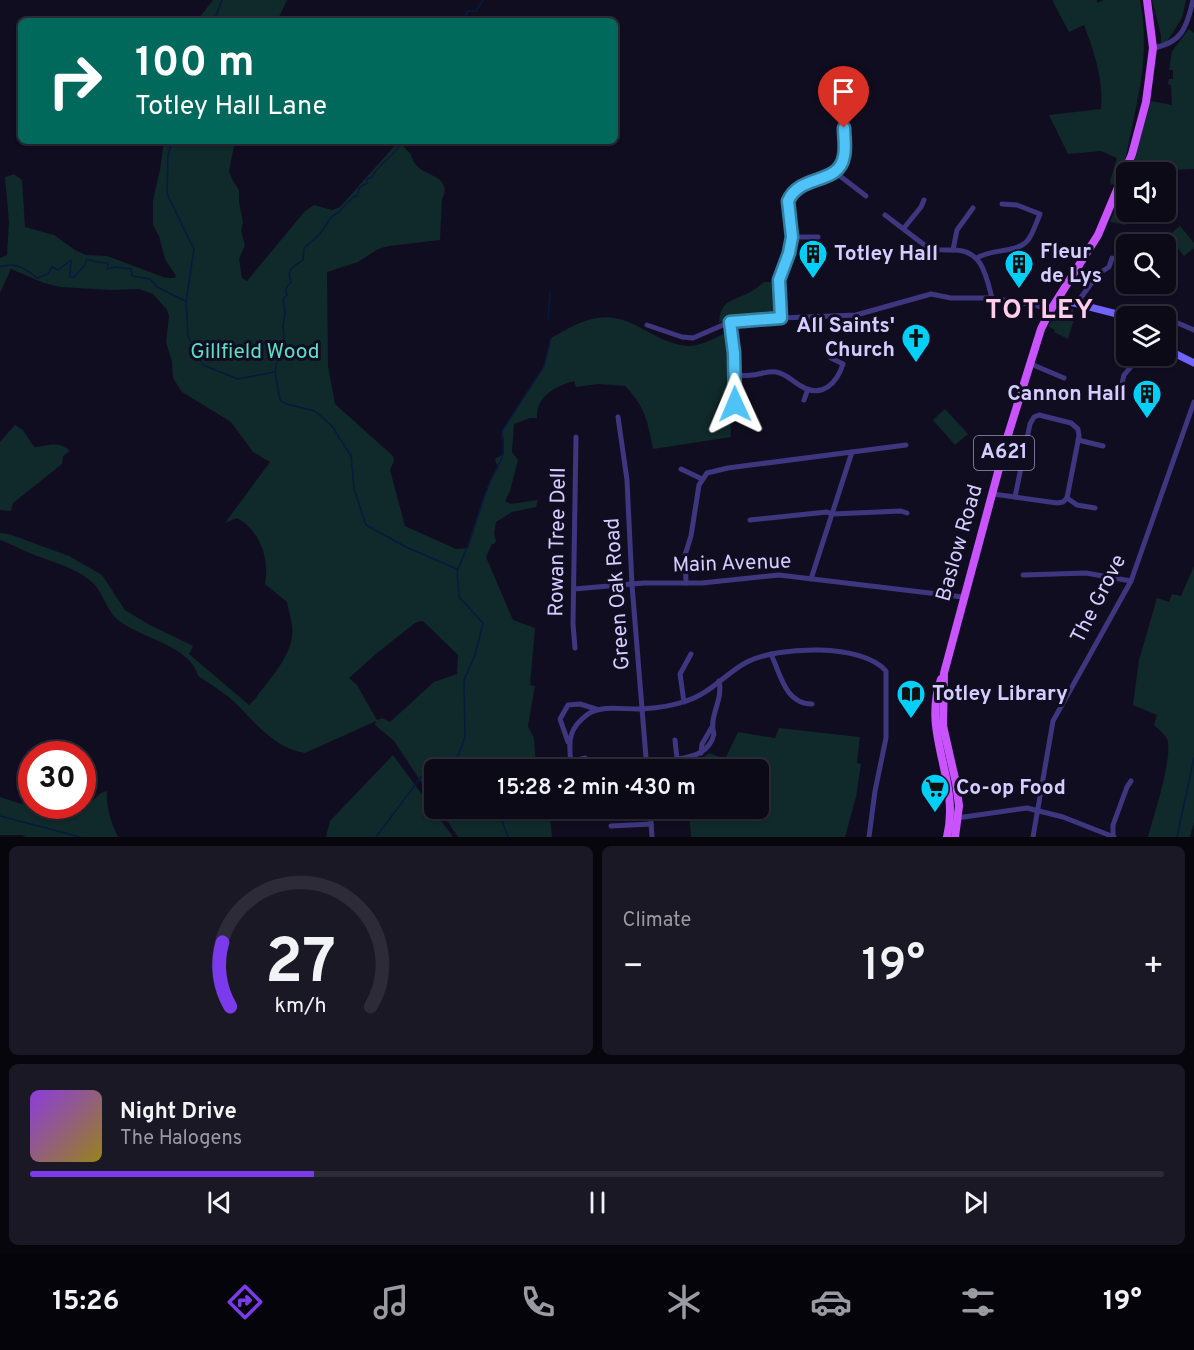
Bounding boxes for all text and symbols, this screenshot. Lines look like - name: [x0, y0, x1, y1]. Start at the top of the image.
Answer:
- text: 100 m: [135, 38, 254, 91]
- icon: right: [36, 42, 114, 120]
- pin: [818, 66, 869, 128]
- icon: arrive: [827, 75, 860, 108]
- text: Totley Hall Lane: [135, 90, 327, 124]
- map controls: [1116, 162, 1176, 366]
- button: sound: [1116, 162, 1176, 222]
- button: search: [1116, 234, 1176, 294]
- building icon: Totley Hall: [797, 238, 829, 280]
- place label: Fleur de Lys: [1040, 239, 1102, 290]
- place label: Totley Hall: [834, 241, 938, 268]
- building icon: Fleur de Lys: [1003, 248, 1035, 290]
- district label: TOTLEY: [985, 294, 1095, 328]
- button: layers: [1116, 306, 1176, 366]
- place label: All Saints' Church: [796, 313, 895, 364]
- church icon: All Saints' Church: [900, 322, 932, 364]
- park label: Gillfield Wood: [190, 339, 320, 366]
- position arrow: [703, 372, 767, 436]
- building icon: Cannon Hall: [1131, 378, 1163, 420]
- place label: Cannon Hall: [1007, 381, 1126, 408]
- road number: A621: [974, 436, 1034, 470]
- street label: Rowan Tree Dell: [543, 467, 573, 617]
- street label: Baslow Road: [930, 481, 990, 605]
- street label: Green Oak Road: [599, 517, 637, 671]
- street label: Main Avenue: [672, 548, 792, 580]
- street label: The Grove: [1065, 550, 1133, 648]
- library icon: Totley Library: [895, 678, 927, 720]
- place label: Totley Library: [932, 681, 1068, 708]
- speed limit sign: 30: [18, 741, 96, 819]
- supermarket icon: Co-op Food: [919, 772, 951, 814]
- text: 15:28 · 2 min · 430 m: [497, 775, 696, 802]
- place label: Co-op Food: [956, 775, 1066, 802]
- text: Climate: [623, 908, 691, 934]
- text: 27: [265, 926, 336, 1005]
- text: 19°: [861, 939, 925, 996]
- text: −: [623, 947, 644, 989]
- text: +: [1143, 947, 1164, 989]
- text: km/h: [275, 994, 327, 1021]
- text: Night Drive: [120, 1099, 237, 1126]
- text: The Halogens: [120, 1126, 242, 1152]
- icon: previous: [203, 1186, 236, 1219]
- icon: pause: [581, 1186, 614, 1219]
- icon: next: [959, 1186, 992, 1219]
- icon: directions: [224, 1281, 266, 1323]
- icon: music: [370, 1281, 412, 1323]
- icon: phone: [517, 1281, 559, 1323]
- icon: climate: [663, 1281, 705, 1323]
- icon: car: [810, 1281, 852, 1323]
- icon: filters: [957, 1281, 999, 1323]
- text: 15:26: [52, 1285, 119, 1319]
- text: 19°: [1103, 1285, 1142, 1319]

